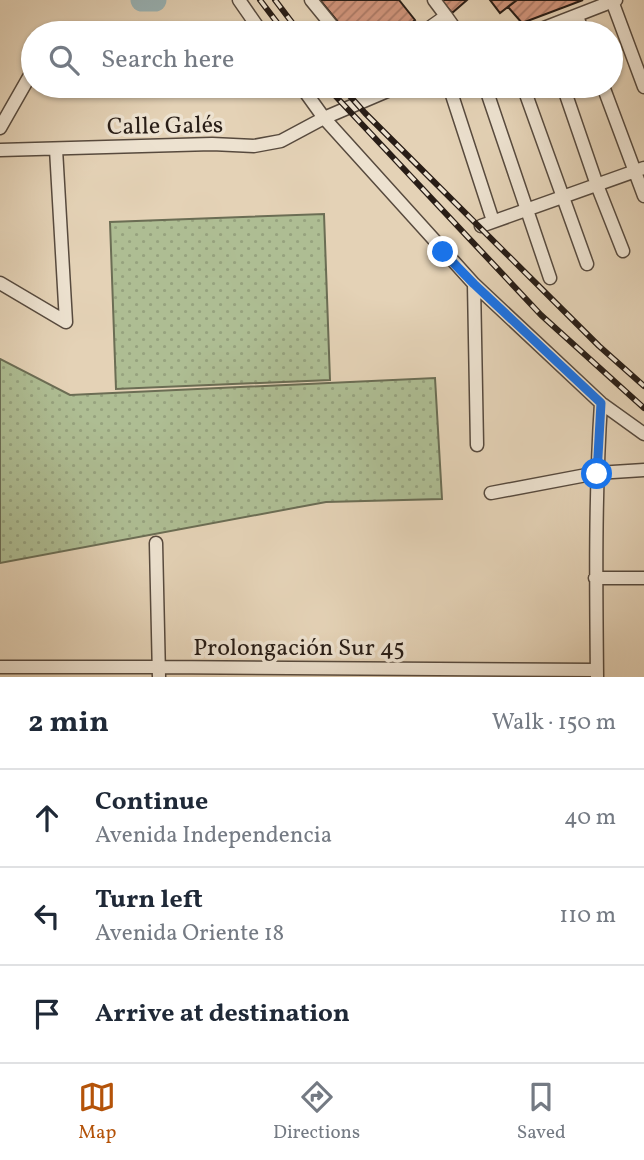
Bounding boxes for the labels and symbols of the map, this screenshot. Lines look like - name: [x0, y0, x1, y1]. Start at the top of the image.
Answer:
- street label: Calle Galés: [107, 109, 224, 145]
- route end: [427, 236, 458, 267]
- route start: [581, 458, 612, 489]
- street label: Prolongación Sur 45: [193, 632, 405, 666]

